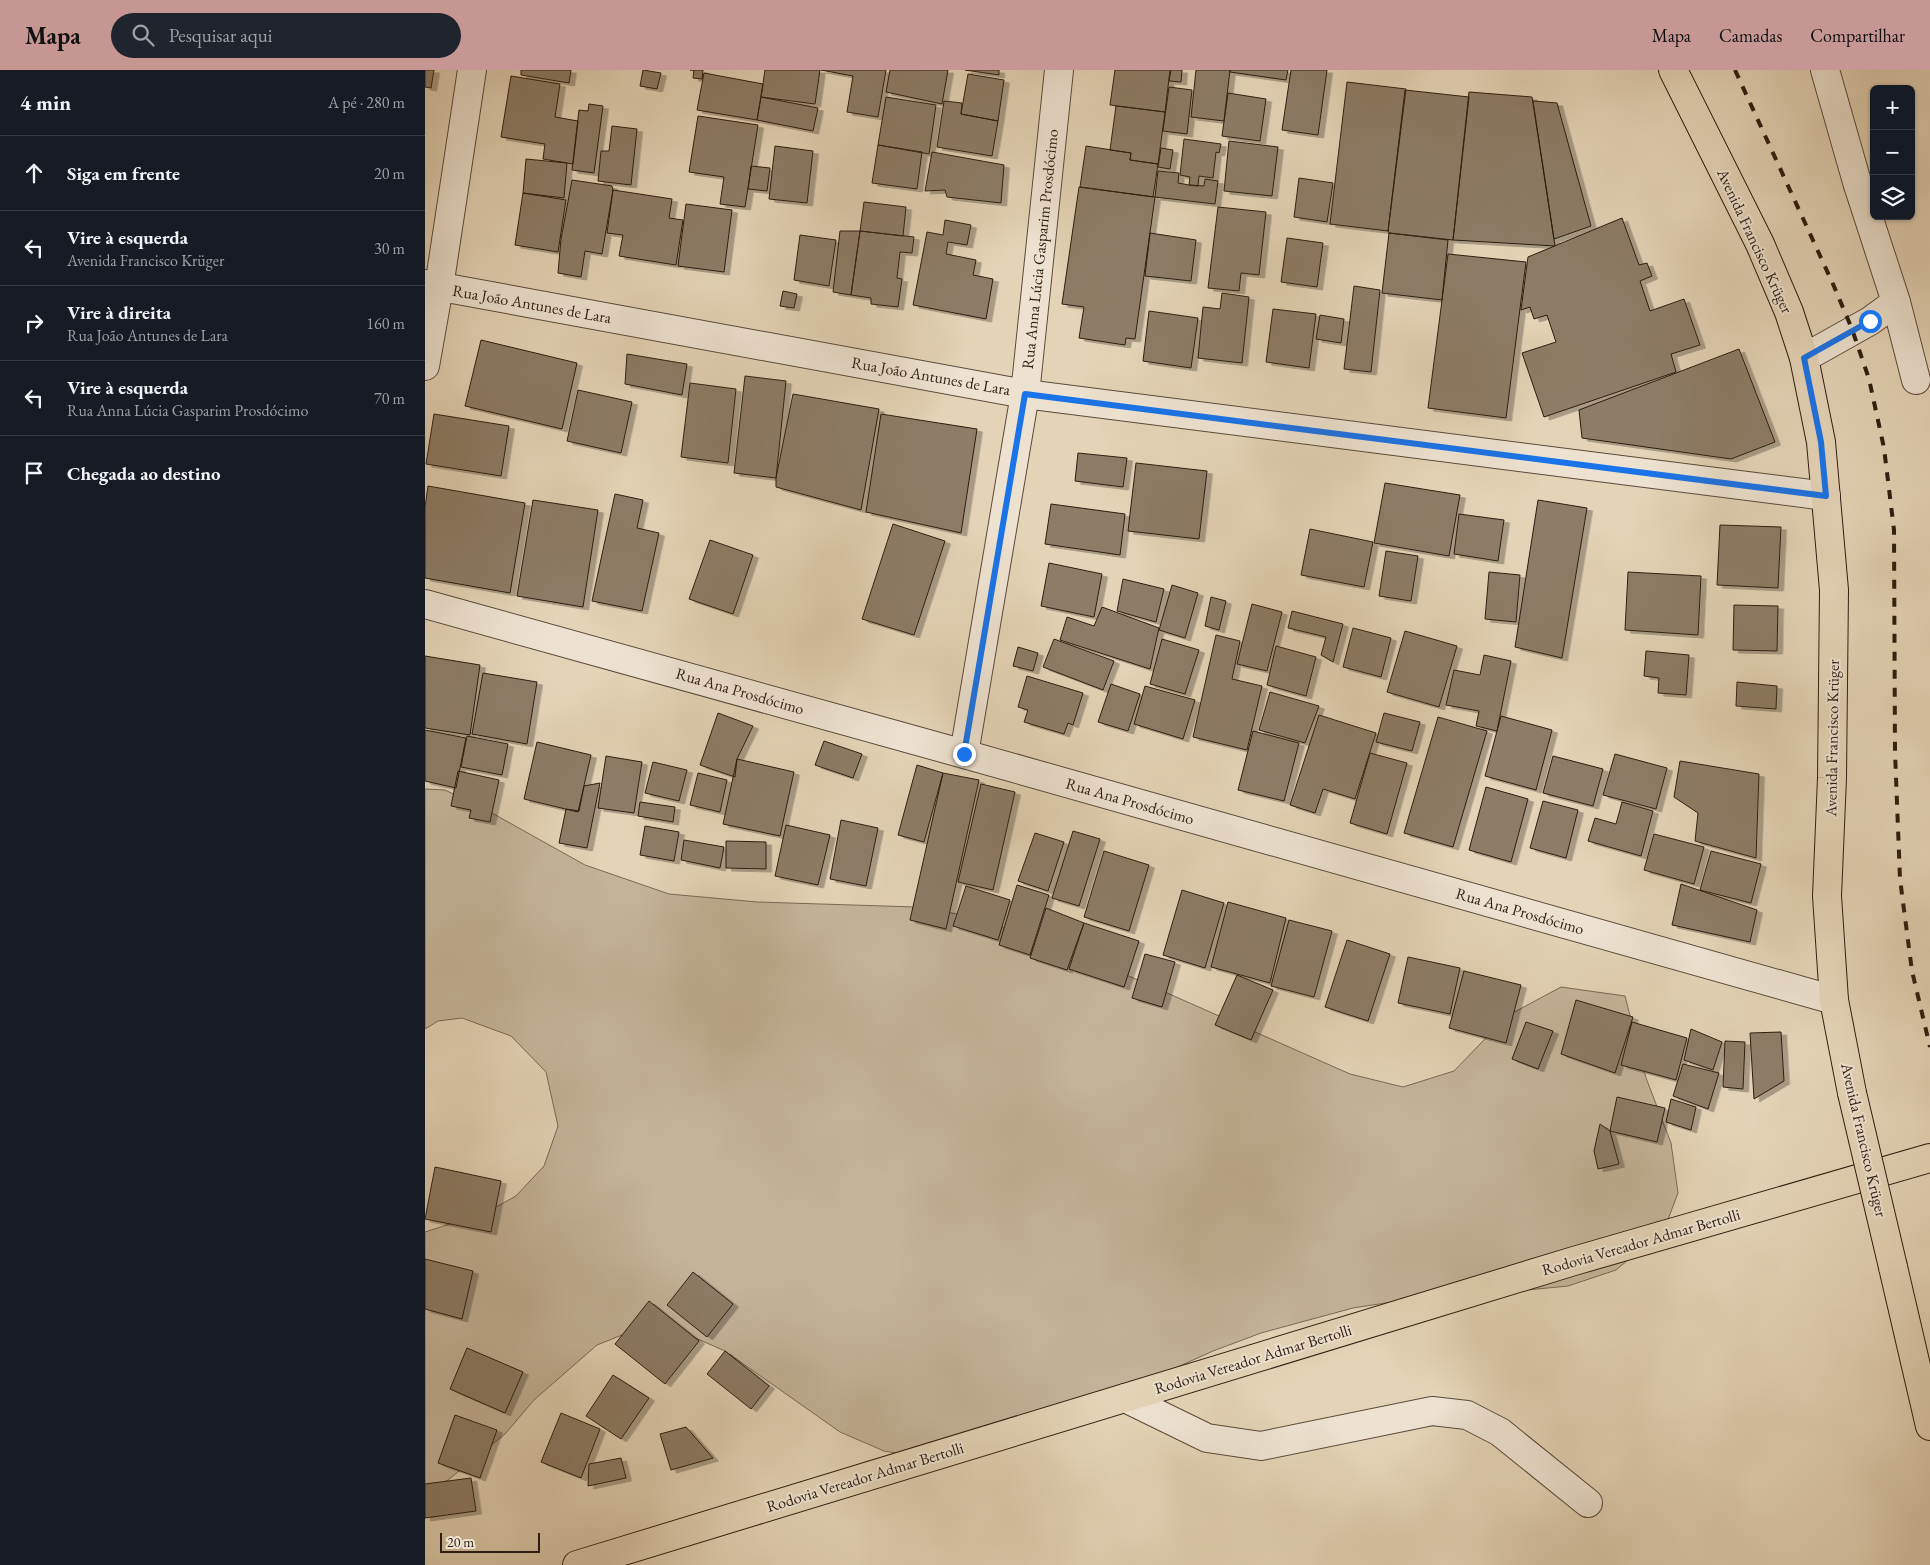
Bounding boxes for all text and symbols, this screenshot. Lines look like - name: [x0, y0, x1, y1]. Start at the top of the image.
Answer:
- search box: [111, 13, 461, 58]
- text: Mapa: [25, 20, 81, 51]
- icon: search: [129, 21, 157, 49]
- text: Pesquisar aqui: [169, 23, 272, 48]
- text: Mapa: [1652, 24, 1691, 47]
- text: Camadas: [1719, 24, 1782, 47]
- text: Compartilhar: [1810, 24, 1905, 47]
- map controls: [1870, 85, 1915, 220]
- button: +: [1870, 85, 1915, 130]
- text: 4 min: [20, 89, 71, 116]
- text: A pé · 280 m: [328, 92, 405, 113]
- street label: Rua Anna Lúcia Gasparim Prosdócimo: [1017, 128, 1063, 370]
- button: −: [1870, 130, 1915, 175]
- icon: ahead: [20, 159, 48, 187]
- text: Siga em frente: [67, 161, 180, 186]
- text: 20 m: [374, 163, 405, 184]
- street label: Avenida Francisco Krüger: [1712, 164, 1798, 317]
- button: layers: [1870, 175, 1915, 220]
- text: Vire à esquerda: [67, 225, 188, 250]
- icon: left: [20, 234, 48, 262]
- text: 30 m: [374, 238, 405, 259]
- text: Avenida Francisco Krüger: [67, 250, 224, 271]
- street label: Rua João Antunes de Lara: [451, 280, 614, 328]
- text: Vire à direita: [67, 300, 171, 325]
- icon: right: [20, 309, 48, 337]
- route start: [1859, 310, 1882, 333]
- text: 160 m: [366, 313, 405, 334]
- text: Rua João Antunes de Lara: [67, 325, 228, 346]
- street label: Rua João Antunes de Lara: [850, 352, 1013, 400]
- text: Vire à esquerda: [67, 375, 188, 400]
- icon: left: [20, 384, 48, 412]
- text: 70 m: [374, 388, 405, 409]
- text: Rua Anna Lúcia Gasparim Prosdócimo: [67, 400, 308, 421]
- icon: arrive: [20, 459, 48, 487]
- text: Chegada ao destino: [67, 461, 221, 486]
- street label: Avenida Francisco Krüger: [1820, 659, 1844, 818]
- street label: Rua Ana Prosdócimo: [673, 663, 807, 719]
- route end: [953, 743, 976, 766]
- street label: Rua Ana Prosdócimo: [1063, 773, 1197, 829]
- street label: Rua Ana Prosdócimo: [1453, 883, 1587, 939]
- street label: Avenida Francisco Krüger: [1836, 1060, 1892, 1220]
- street label: Rodovia Vereador Admar Bertolli: [1539, 1204, 1743, 1280]
- street label: Rodovia Vereador Admar Bertolli: [1152, 1319, 1354, 1399]
- street label: Rodovia Vereador Admar Bertolli: [764, 1437, 966, 1517]
- scale bar: [440, 1530, 540, 1553]
- text: 20 m: [447, 1533, 474, 1551]

